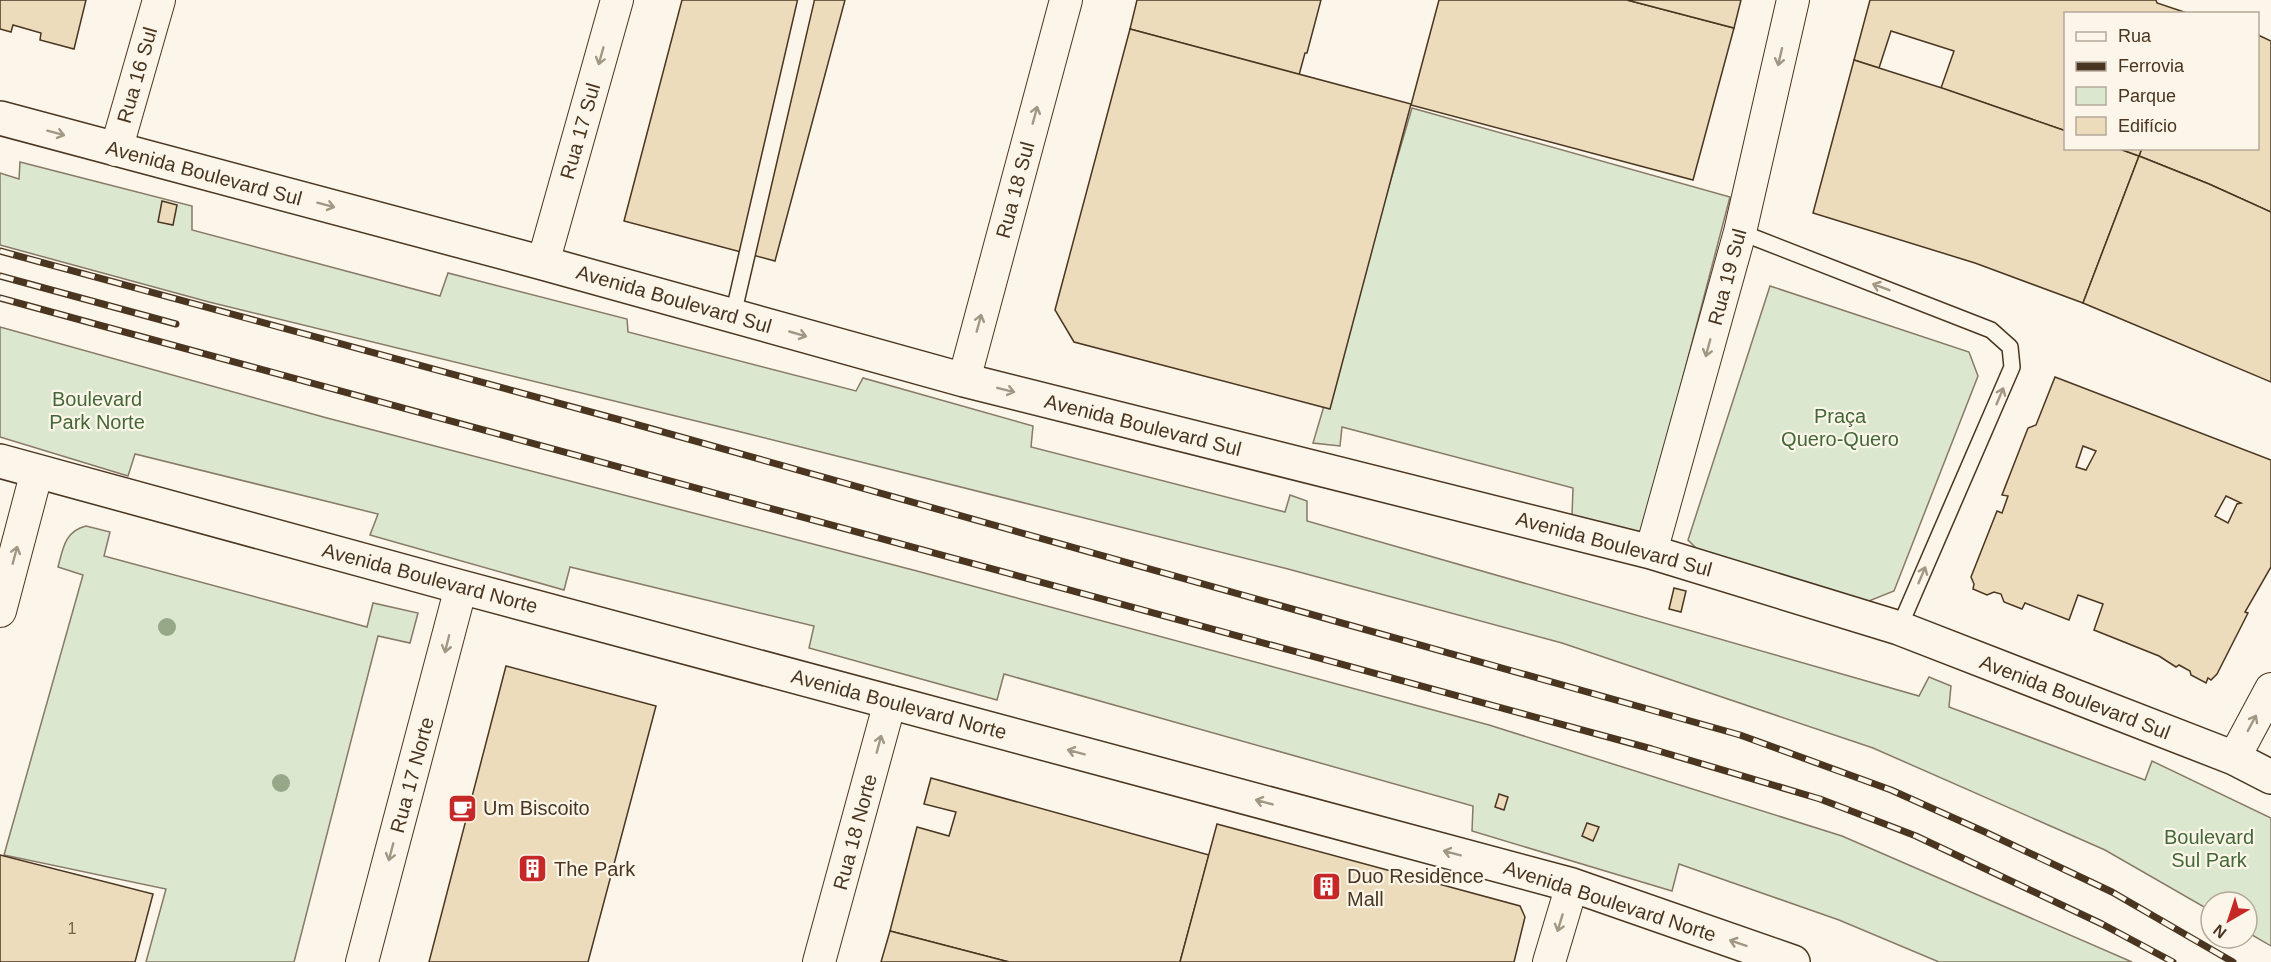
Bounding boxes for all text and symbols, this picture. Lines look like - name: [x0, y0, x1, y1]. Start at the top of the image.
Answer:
- legend: [2064, 12, 2259, 150]
- street label: Rua 16 Sul: [113, 24, 161, 126]
- text: Rua: [2118, 26, 2152, 46]
- one-way arrow: [595, 46, 606, 65]
- one-way arrow: [1773, 47, 1785, 66]
- text: Ferrovia: [2118, 56, 2185, 76]
- street label: Rua 17 Sul: [556, 80, 604, 182]
- text: Parque: [2118, 86, 2176, 106]
- one-way arrow: [1030, 106, 1041, 125]
- text: Edifício: [2118, 116, 2177, 136]
- one-way arrow: [47, 128, 66, 139]
- street label: Avenida Boulevard Sul: [104, 136, 304, 210]
- street label: Rua 18 Sul: [992, 139, 1038, 241]
- one-way arrow: [316, 200, 335, 211]
- street label: Rua 19 Sul: [1704, 226, 1750, 328]
- street label: Avenida Boulevard Sul: [574, 261, 774, 337]
- one-way arrow: [1872, 281, 1890, 292]
- one-way arrow: [974, 314, 985, 333]
- one-way arrow: [788, 328, 807, 340]
- one-way arrow: [1701, 338, 1713, 357]
- one-way arrow: [996, 385, 1015, 397]
- one-way arrow: [1995, 387, 2006, 405]
- park label: Boulevard Park Norte: [49, 388, 145, 433]
- street label: Avenida Boulevard Sul: [1042, 390, 1244, 460]
- park label: Praça Quero-Quero: [1781, 405, 1899, 450]
- street label: Avenida Boulevard Sul: [1514, 507, 1714, 581]
- street label: Avenida Boulevard Norte: [320, 539, 540, 617]
- one-way arrow: [10, 546, 21, 565]
- one-way arrow: [1917, 566, 1928, 584]
- one-way arrow: [440, 634, 452, 653]
- street label: Avenida Boulevard Sul: [1977, 651, 2173, 743]
- street label: Avenida Boulevard Norte: [789, 665, 1009, 743]
- street label: Rua 17 Norte: [386, 715, 438, 835]
- one-way arrow: [2247, 715, 2258, 733]
- one-way arrow: [874, 734, 885, 753]
- one-way arrow: [1066, 745, 1085, 757]
- street label: Rua 18 Norte: [829, 772, 881, 892]
- cafe icon: Um Biscoito: [446, 792, 478, 824]
- one-way arrow: [1255, 796, 1274, 807]
- place label: Um Biscoito: [483, 797, 590, 819]
- park label: Boulevard Sul Park: [2164, 826, 2254, 871]
- one-way arrow: [385, 843, 397, 862]
- one-way arrow: [1443, 846, 1462, 858]
- building icon: The Park: [517, 853, 549, 885]
- street label: Avenida Boulevard Norte: [1501, 856, 1719, 946]
- place label: The Park: [554, 858, 636, 880]
- place label: Duo Residence Mall: [1347, 865, 1484, 910]
- building icon: Duo Residence Mall: [1310, 871, 1342, 903]
- north arrow: [2199, 890, 2259, 950]
- one-way arrow: [1554, 913, 1565, 932]
- house number: 1: [68, 920, 77, 937]
- text: N: [2210, 921, 2230, 942]
- one-way arrow: [1729, 936, 1748, 947]

